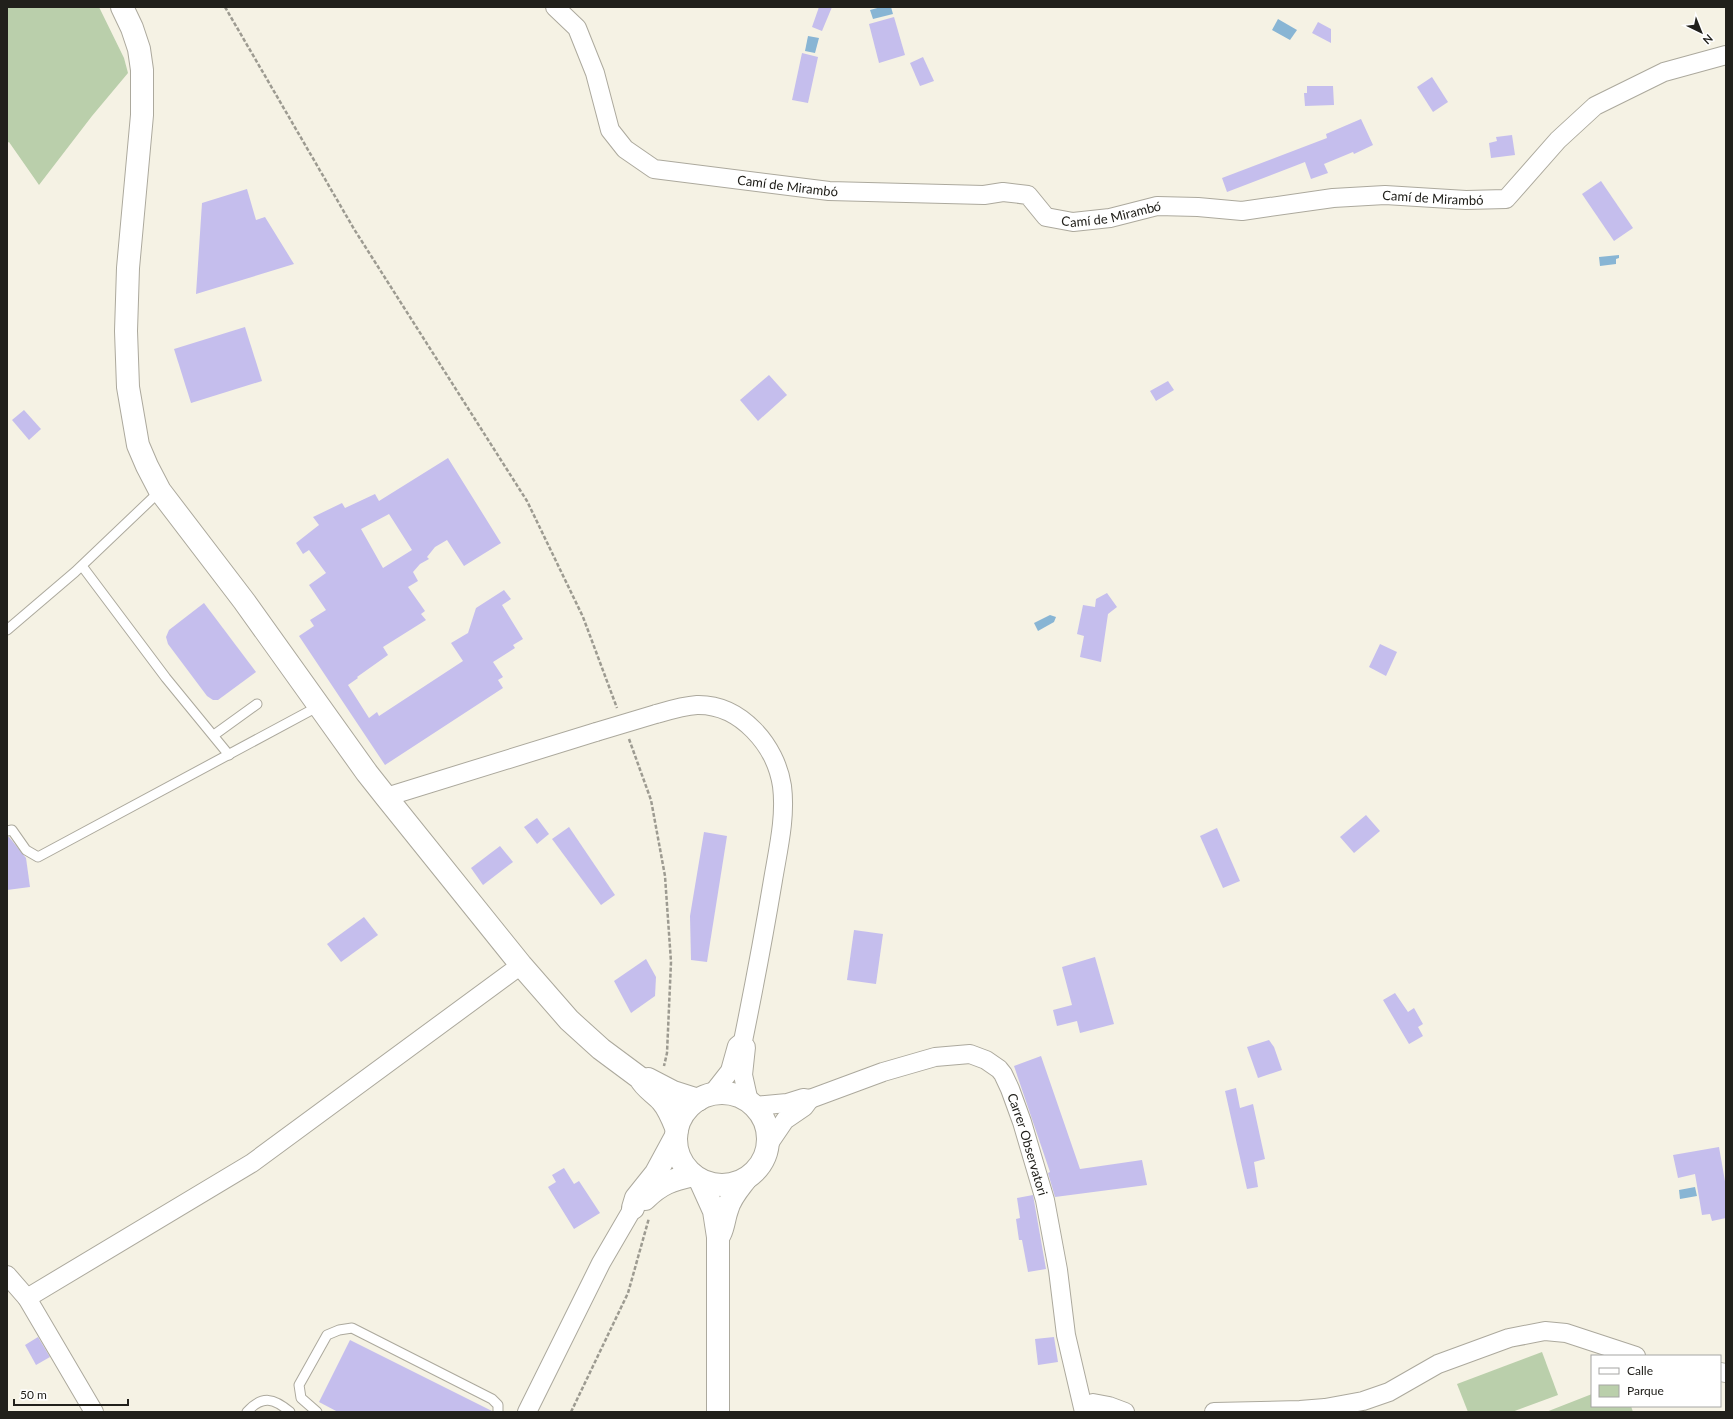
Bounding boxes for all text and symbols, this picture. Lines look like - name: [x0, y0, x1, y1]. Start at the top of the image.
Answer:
- north arrow: [1681, 12, 1721, 52]
- text: N: [1701, 32, 1716, 47]
- street label: Camí de Mirambó: [736, 172, 838, 199]
- street label: Camí de Mirambó: [1382, 187, 1484, 208]
- street label: Camí de Mirambó: [1060, 198, 1161, 230]
- street label: Carrer Observatori: [1004, 1091, 1051, 1197]
- legend: [1591, 1355, 1721, 1407]
- text: Calle: [1627, 1363, 1653, 1378]
- scale bar: [14, 1381, 128, 1407]
- text: Parque: [1627, 1383, 1664, 1398]
- text: 50 m: [20, 1387, 47, 1402]

